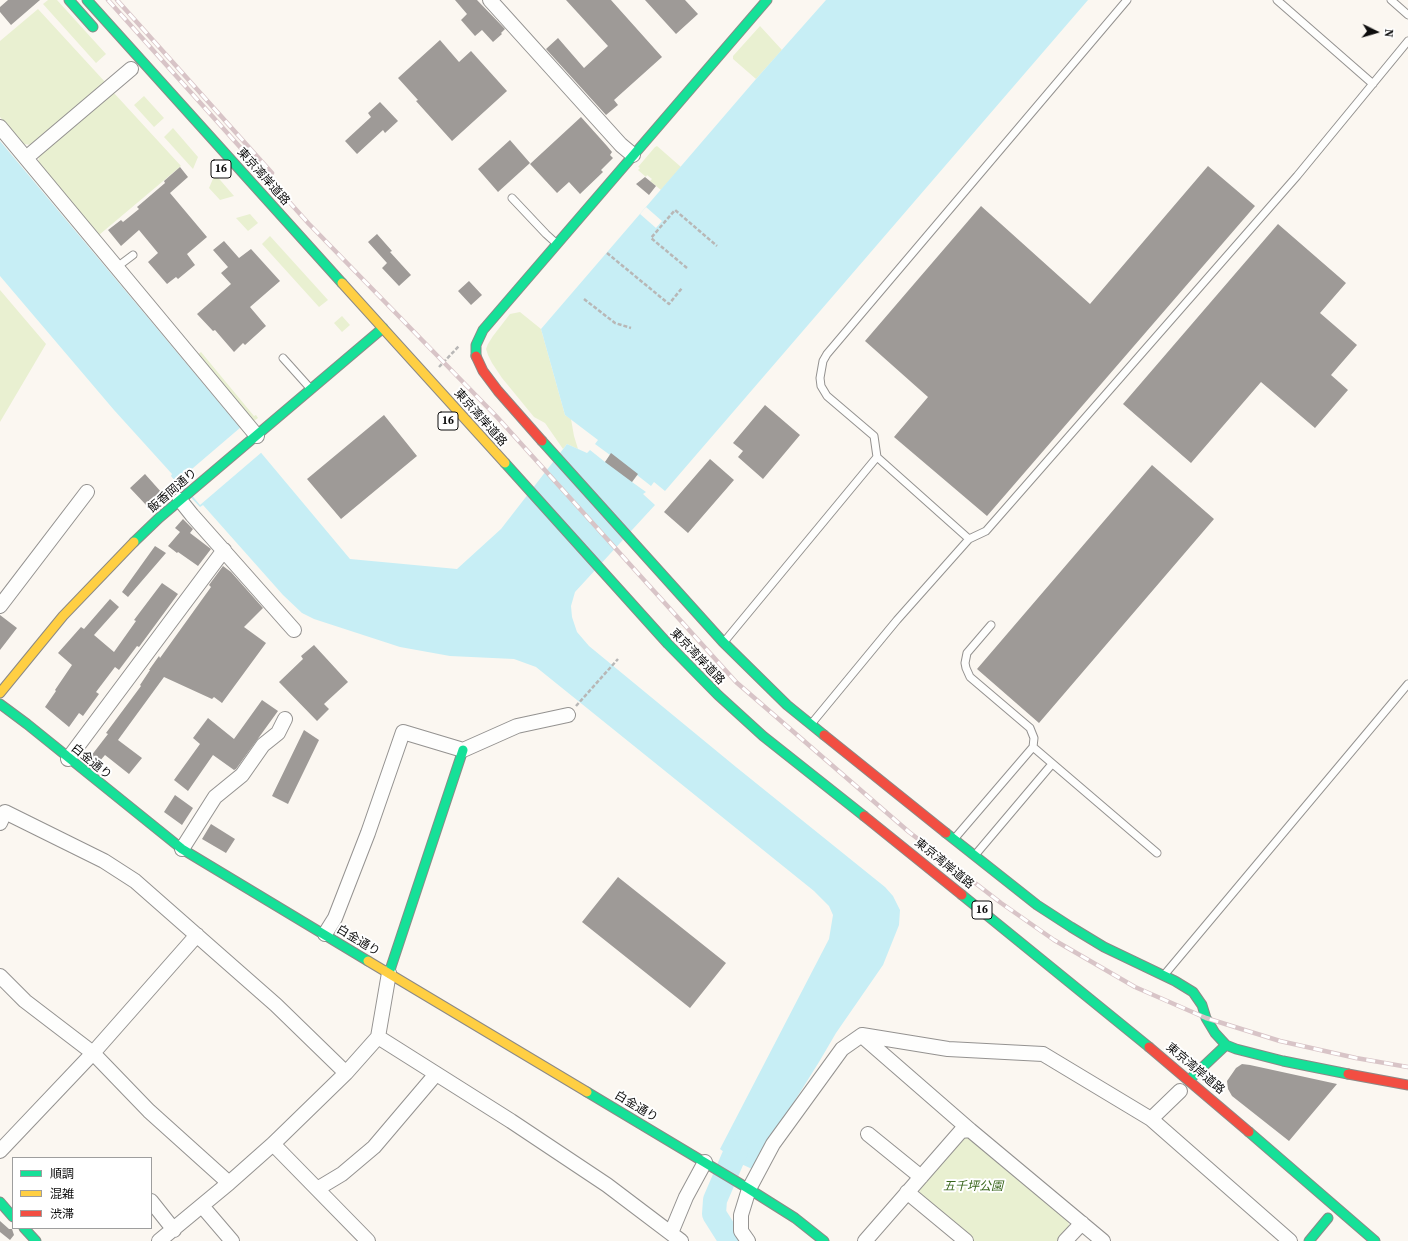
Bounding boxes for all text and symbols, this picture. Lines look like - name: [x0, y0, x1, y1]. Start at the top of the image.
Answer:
- north arrow: [1356, 12, 1396, 52]
- text: N: [1381, 28, 1396, 38]
- street label: 東京湾岸道路: [234, 145, 292, 209]
- road number: 16: [211, 160, 231, 178]
- street label: 東京湾岸道路: [451, 386, 509, 450]
- road number: 16: [438, 412, 458, 430]
- street label: 飯香岡通り: [146, 466, 200, 516]
- street label: 東京湾岸道路: [667, 626, 727, 688]
- street label: 白金通り: [68, 741, 114, 783]
- street label: 東京湾岸道路: [911, 836, 977, 892]
- road number: 16: [972, 901, 992, 919]
- street label: 白金通り: [334, 922, 382, 960]
- street label: 東京湾岸道路: [1163, 1040, 1227, 1098]
- street label: 白金通り: [612, 1088, 660, 1126]
- legend: [12, 1157, 152, 1229]
- text: 順調: [50, 1166, 74, 1182]
- park label: 五千坪公園: [943, 1180, 1003, 1194]
- text: 混雑: [50, 1186, 74, 1202]
- text: 渋滞: [50, 1206, 74, 1222]

